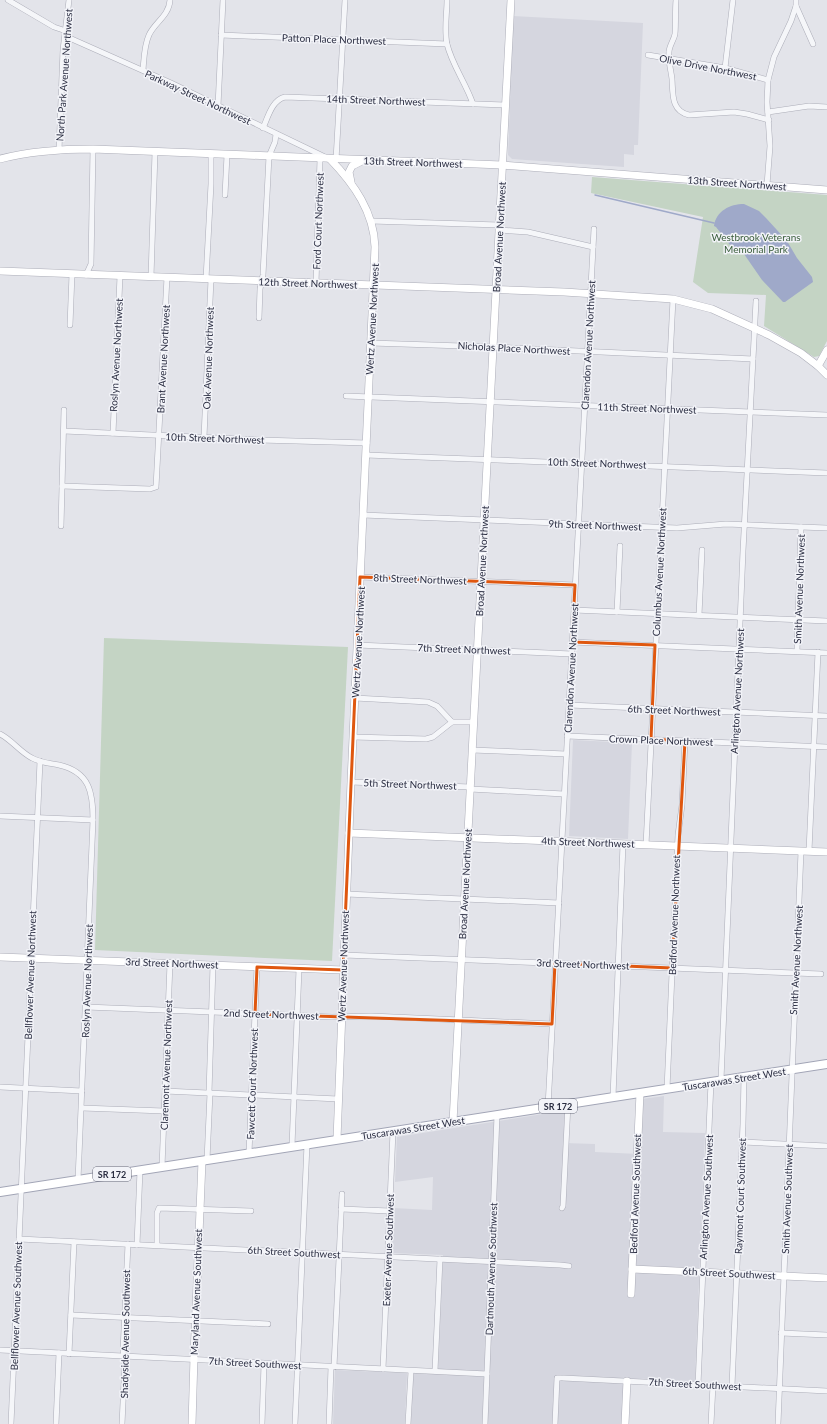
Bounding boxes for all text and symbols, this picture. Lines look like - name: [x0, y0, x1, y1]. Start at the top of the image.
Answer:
- street label: North Park Avenue Northwest: [53, 8, 75, 142]
- street label: Patton Place Northwest: [282, 31, 387, 47]
- street label: Olive Drive Northwest: [658, 52, 758, 82]
- street label: Parkway Street Northwest: [143, 67, 253, 127]
- street label: 14th Street Northwest: [326, 92, 426, 108]
- street label: 13th Street Northwest: [363, 154, 463, 170]
- street label: Ford Court Northwest: [310, 172, 326, 270]
- street label: 13th Street Northwest: [687, 174, 787, 192]
- street label: Broad Avenue Northwest: [490, 181, 508, 293]
- park label: Westbrook Veterans Memorial Park: [711, 231, 801, 255]
- street label: Wertz Avenue Northwest: [363, 263, 381, 375]
- street label: 12th Street Northwest: [258, 275, 358, 291]
- street label: Clarendon Avenue Northwest: [579, 279, 597, 410]
- street label: Roslyn Avenue Northwest: [107, 297, 125, 412]
- street label: Brant Avenue Northwest: [154, 304, 172, 414]
- street label: Oak Avenue Northwest: [200, 306, 216, 410]
- street label: Nicholas Place Northwest: [457, 339, 571, 357]
- street label: 11th Street Northwest: [597, 400, 697, 416]
- street label: 10th Street Northwest: [165, 430, 265, 446]
- street label: 10th Street Northwest: [547, 455, 647, 471]
- street label: Broad Avenue Northwest: [473, 505, 491, 617]
- street label: Columbus Avenue Northwest: [650, 507, 668, 637]
- street label: 9th Street Northwest: [548, 517, 642, 533]
- street label: Smith Avenue Northwest: [791, 533, 807, 644]
- street label: 8th Street Northwest: [373, 571, 467, 587]
- street label: Wertz Avenue Northwest: [349, 586, 367, 698]
- street label: Clarendon Avenue Northwest: [562, 602, 580, 733]
- street label: Arlington Avenue Northwest: [728, 628, 746, 754]
- street label: 7th Street Northwest: [417, 641, 511, 657]
- street label: 6th Street Northwest: [627, 702, 721, 718]
- street label: Crown Place Northwest: [609, 732, 714, 748]
- street label: 5th Street Northwest: [363, 776, 457, 792]
- street label: Broad Avenue Northwest: [456, 828, 474, 940]
- street label: 4th Street Northwest: [541, 834, 635, 850]
- street label: Bedford Avenue Northwest: [666, 854, 682, 975]
- street label: Smith Avenue Northwest: [787, 904, 805, 1015]
- street label: Bellflower Avenue Northwest: [22, 910, 38, 1040]
- street label: Wertz Avenue Northwest: [335, 910, 351, 1022]
- street label: Roslyn Avenue Northwest: [79, 923, 95, 1038]
- street label: 3rd Street Northwest: [125, 955, 219, 971]
- street label: 3rd Street Northwest: [536, 956, 630, 972]
- street label: Claremont Avenue Northwest: [158, 999, 174, 1130]
- street label: 2nd Street Northwest: [223, 1006, 319, 1022]
- street label: Fawcett Court Northwest: [244, 1028, 260, 1140]
- street label: Tuscarawas Street West: [681, 1065, 787, 1093]
- road number: SR 172: [539, 1099, 577, 1113]
- street label: Tuscarawas Street West: [360, 1114, 466, 1142]
- street label: Bedford Avenue Southwest: [627, 1133, 643, 1254]
- street label: Arlington Avenue Southwest: [697, 1134, 715, 1260]
- street label: Raymont Court Southwest: [732, 1137, 748, 1254]
- street label: Smith Avenue Southwest: [779, 1144, 795, 1254]
- road number: SR 172: [93, 1167, 131, 1181]
- street label: Exeter Avenue Southwest: [380, 1193, 396, 1307]
- street label: Dartmouth Avenue Southwest: [483, 1202, 499, 1336]
- street label: Maryland Avenue Southwest: [188, 1228, 204, 1355]
- street label: Bellflower Avenue Southwest: [8, 1241, 24, 1371]
- street label: 6th Street Southwest: [247, 1244, 341, 1260]
- street label: 6th Street Southwest: [682, 1265, 776, 1281]
- street label: Shadyside Avenue Southwest: [118, 1269, 132, 1399]
- street label: 7th Street Southwest: [208, 1355, 302, 1371]
- street label: 7th Street Southwest: [648, 1376, 742, 1392]

